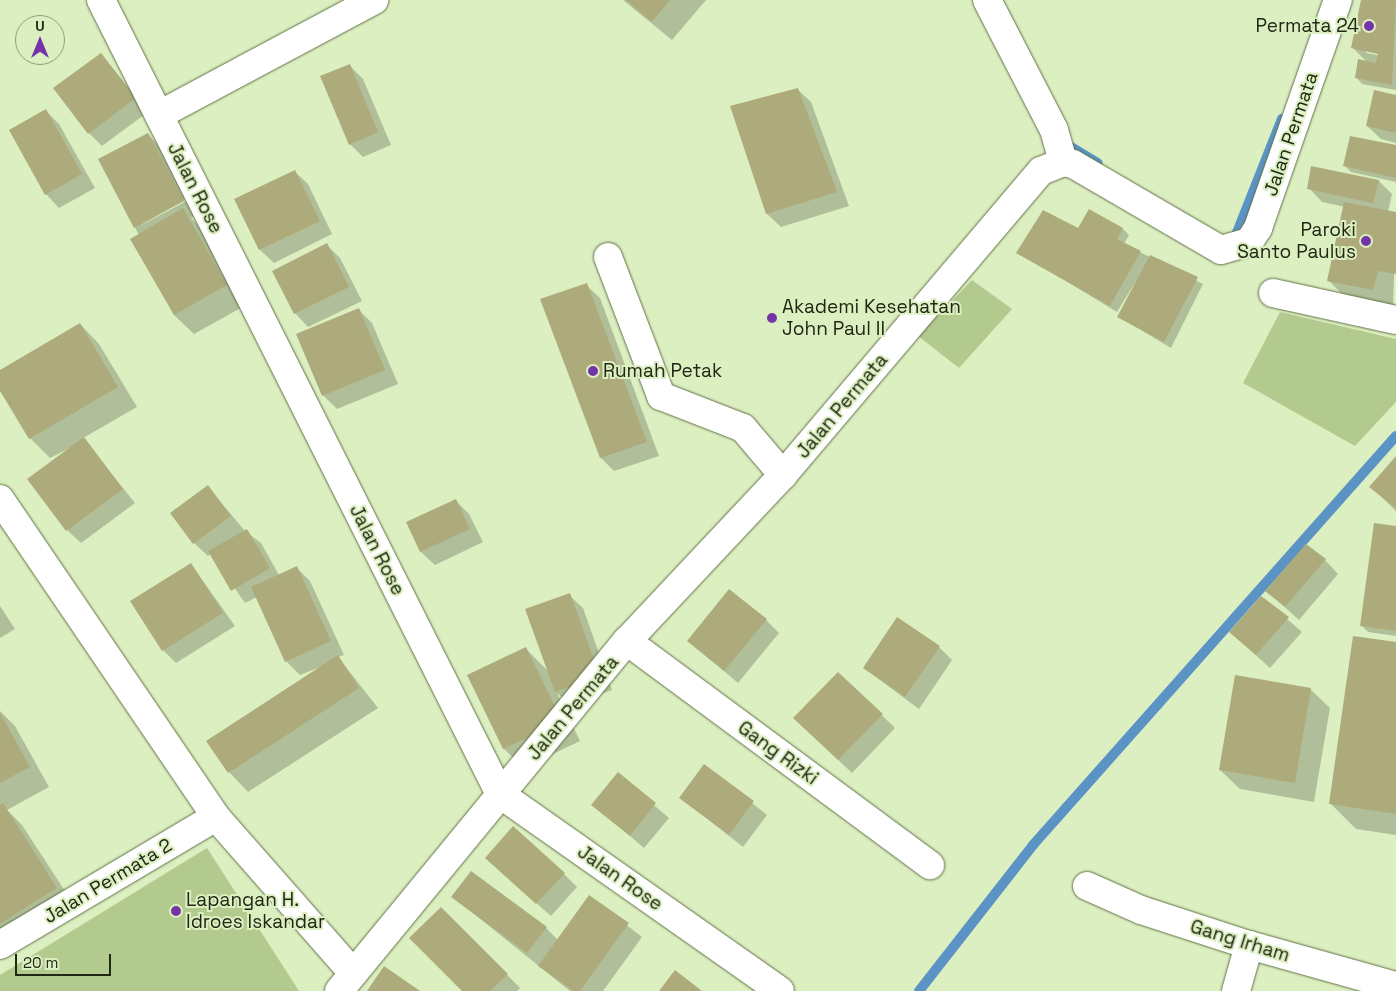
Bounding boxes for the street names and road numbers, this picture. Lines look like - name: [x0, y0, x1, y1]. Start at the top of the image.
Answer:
- street label: Jalan Permata: [1259, 69, 1323, 199]
- street label: Jalan Rose: [162, 139, 228, 237]
- street label: Jalan Permata: [792, 349, 892, 463]
- street label: Jalan Rose: [344, 501, 410, 599]
- street label: Jalan Permata: [523, 651, 623, 765]
- street label: Gang Rizki: [733, 716, 823, 790]
- street label: Jalan Permata 2: [40, 834, 176, 928]
- street label: Jalan Rose: [573, 840, 667, 916]
- street label: Gang Irham: [1187, 915, 1293, 967]

